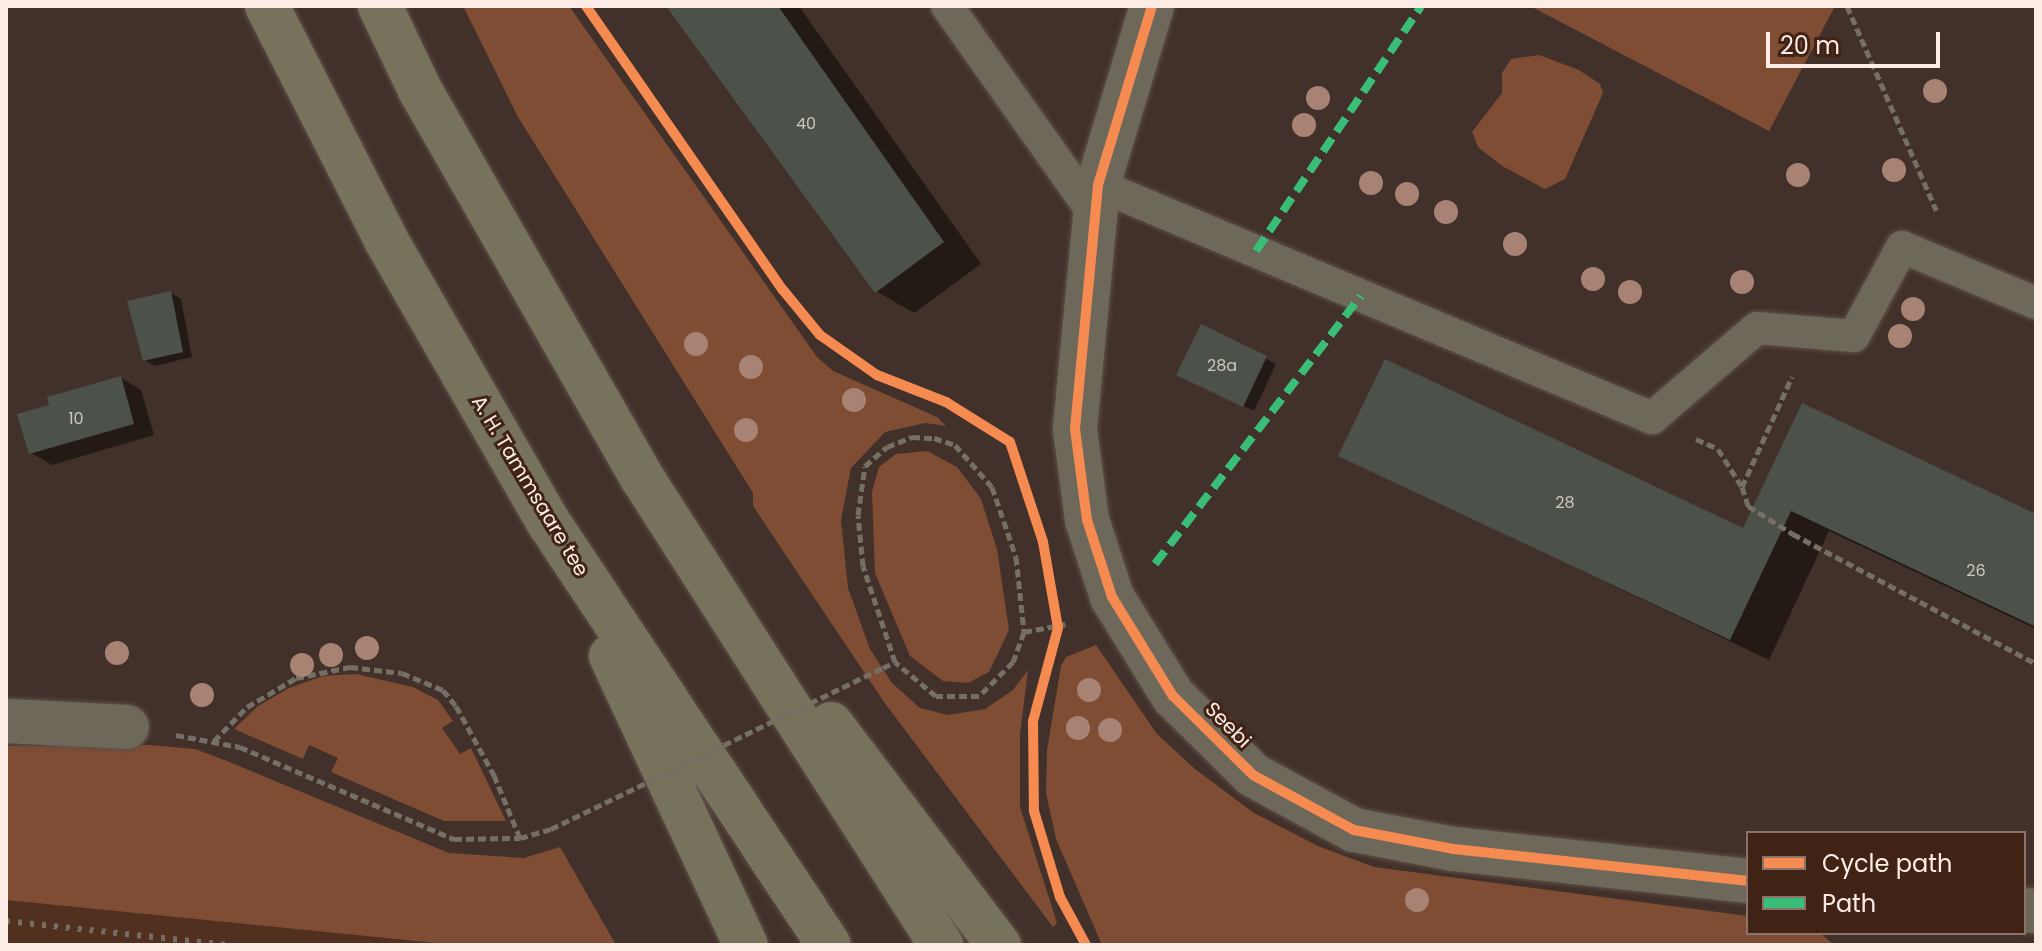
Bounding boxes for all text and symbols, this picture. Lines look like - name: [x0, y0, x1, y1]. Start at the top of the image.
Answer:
- scale bar: [1770, 16, 1944, 66]
- text: 20 m: [1780, 29, 1840, 62]
- house number: 40: [796, 114, 816, 134]
- house number: 28a: [1207, 356, 1237, 376]
- street label: A. H. Tammsaare tee: [466, 391, 594, 581]
- house number: 10: [68, 409, 84, 429]
- house number: 28: [1555, 493, 1575, 513]
- house number: 26: [1966, 561, 1986, 581]
- street label: Seebi: [1200, 697, 1256, 753]
- legend: [1746, 831, 2026, 935]
- text: Cycle path: [1822, 847, 1952, 880]
- text: Path: [1822, 887, 1876, 920]

